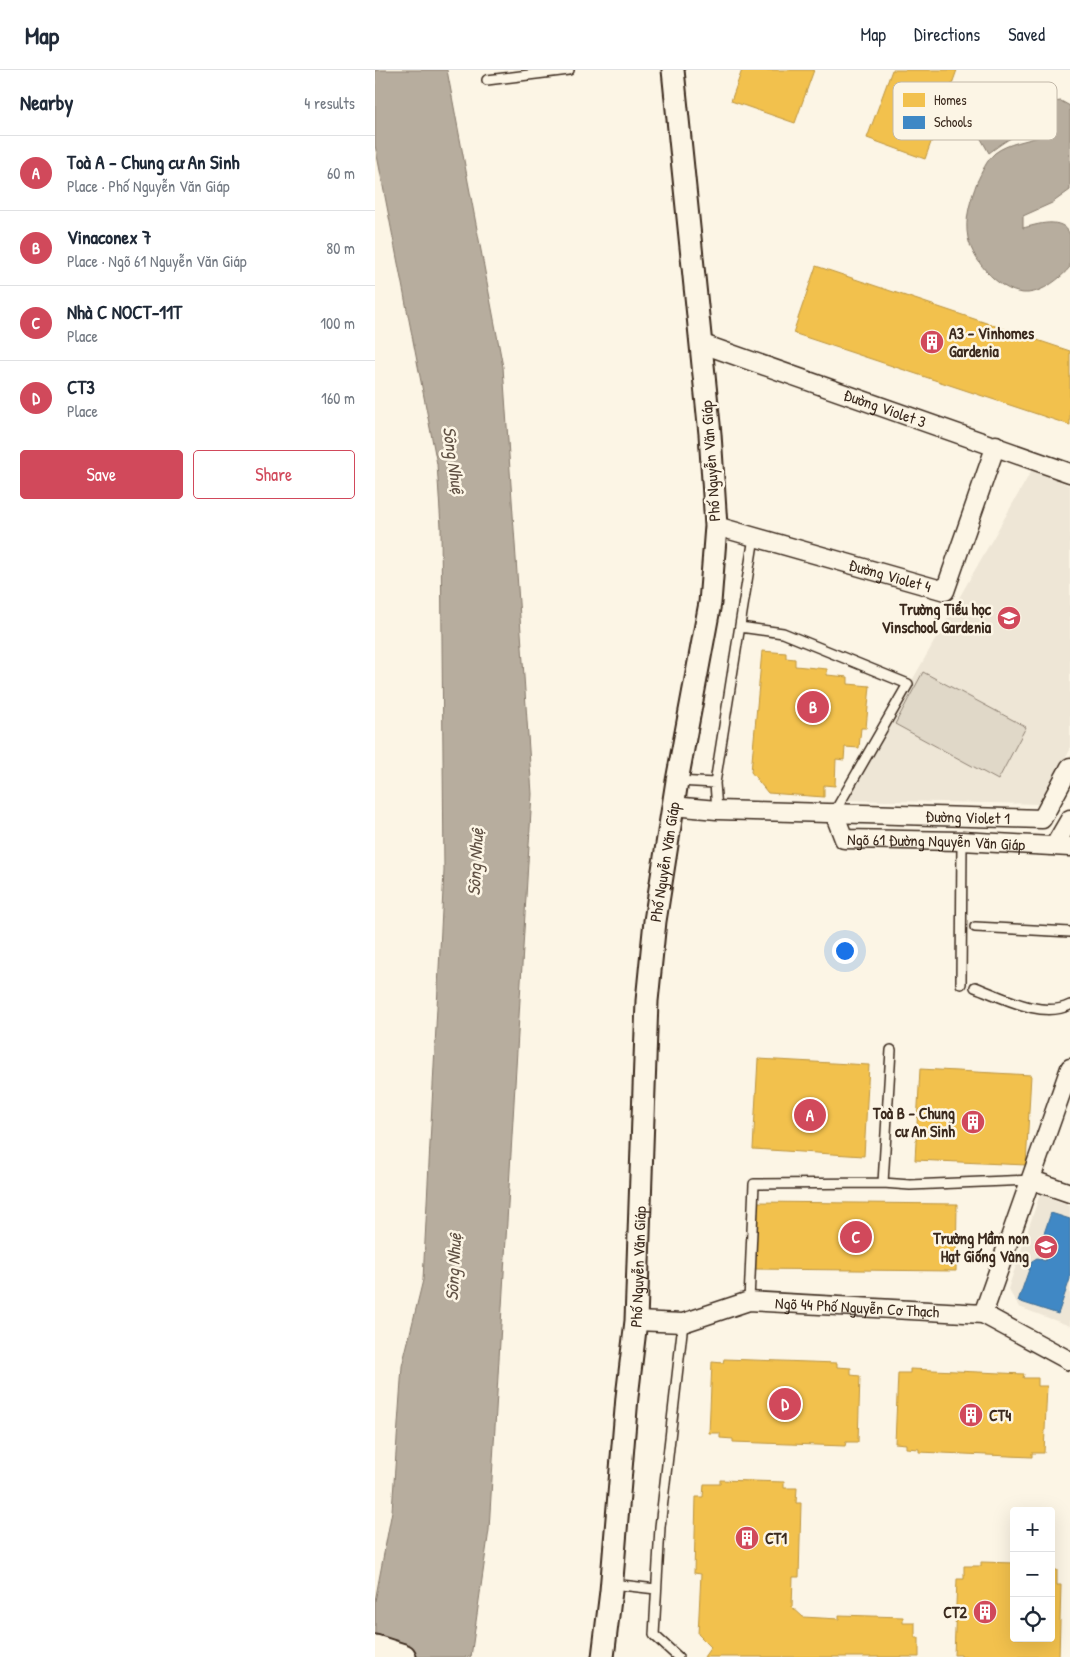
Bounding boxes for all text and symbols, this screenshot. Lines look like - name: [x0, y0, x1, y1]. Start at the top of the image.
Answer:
- text: Map: [25, 19, 59, 51]
- text: Map: [861, 22, 886, 47]
- text: Directions: [914, 22, 980, 47]
- text: Saved: [1008, 22, 1045, 47]
- legend: [893, 82, 1057, 140]
- text: Nearby: [20, 88, 73, 117]
- text: Homes: [934, 90, 967, 109]
- text: 4 results: [304, 92, 355, 114]
- text: Schools: [934, 112, 972, 131]
- text: Toà A - Chung cư An Sinh: [67, 149, 240, 175]
- text: A: [32, 162, 40, 184]
- text: 60 m: [327, 162, 355, 184]
- text: Place · Phố Nguyễn Văn Giáp: [67, 175, 230, 197]
- text: Vinaconex 7: [67, 224, 151, 250]
- text: B: [32, 237, 40, 259]
- text: 80 m: [326, 237, 355, 259]
- text: Place · Ngõ 61 Nguyễn Văn Giáp: [67, 250, 247, 272]
- text: Nhà C NOCT-11T: [67, 299, 182, 325]
- text: C: [32, 312, 40, 334]
- text: 100 m: [320, 312, 355, 334]
- place label: A3 - Vinhomes Gardenia: [949, 322, 1035, 362]
- text: Place: [67, 325, 98, 347]
- building icon: A3 - Vinhomes Gardenia: [919, 329, 945, 355]
- text: CT3: [67, 374, 95, 400]
- street label: Đường Violet 3: [841, 383, 929, 433]
- text: D: [32, 387, 40, 409]
- text: 160 m: [321, 387, 355, 409]
- text: Place: [67, 400, 98, 422]
- street label: Phố Nguyễn Văn Giáp: [695, 400, 725, 522]
- water label: Sông Nhuệ: [437, 425, 471, 497]
- button: Save: [20, 450, 183, 499]
- button: Share: [193, 450, 355, 499]
- street label: Đường Violet 4: [846, 553, 934, 598]
- place label: Trường Tiểu học Vinschool Gardenia: [881, 598, 992, 638]
- school or university icon: Trường Tiểu học Vinschool Gardenia: [996, 605, 1022, 631]
- pin: B: [797, 688, 829, 726]
- street label: Phố Nguyễn Văn Giáp: [644, 800, 685, 924]
- street label: Đường Violet 1: [925, 805, 1010, 829]
- water label: Sông Nhuệ: [461, 826, 489, 896]
- street label: Ngõ 61 Đường Nguyễn Văn Giáp: [847, 828, 1026, 855]
- your location: [832, 938, 858, 964]
- pin: A: [794, 1096, 826, 1134]
- place label: Toà B - Chung cư An Sinh: [872, 1102, 955, 1142]
- building icon: Toà B - Chung cư An Sinh: [960, 1109, 986, 1135]
- street label: Phố Nguyễn Văn Giáp: [624, 1206, 651, 1329]
- pin: C: [840, 1218, 872, 1256]
- place label: Trường Mầm non Hạt Giống Vàng: [932, 1227, 1029, 1268]
- water label: Sông Nhuệ: [439, 1231, 467, 1301]
- school or university icon: Trường Mầm non Hạt Giống Vàng: [1033, 1234, 1059, 1260]
- street label: Ngõ 44 Phố Nguyễn Cơ Thạch: [774, 1291, 940, 1323]
- pin: D: [769, 1385, 801, 1423]
- building icon: CT4: [958, 1402, 984, 1428]
- place label: CT4: [989, 1404, 1011, 1426]
- map controls: [1010, 1507, 1055, 1642]
- button: +: [1010, 1507, 1055, 1552]
- building icon: CT1: [734, 1525, 760, 1551]
- place label: CT1: [765, 1527, 787, 1549]
- button: −: [1010, 1552, 1055, 1597]
- button: locate: [1010, 1597, 1055, 1642]
- building icon: CT2: [972, 1599, 998, 1625]
- place label: CT2: [943, 1601, 968, 1623]

